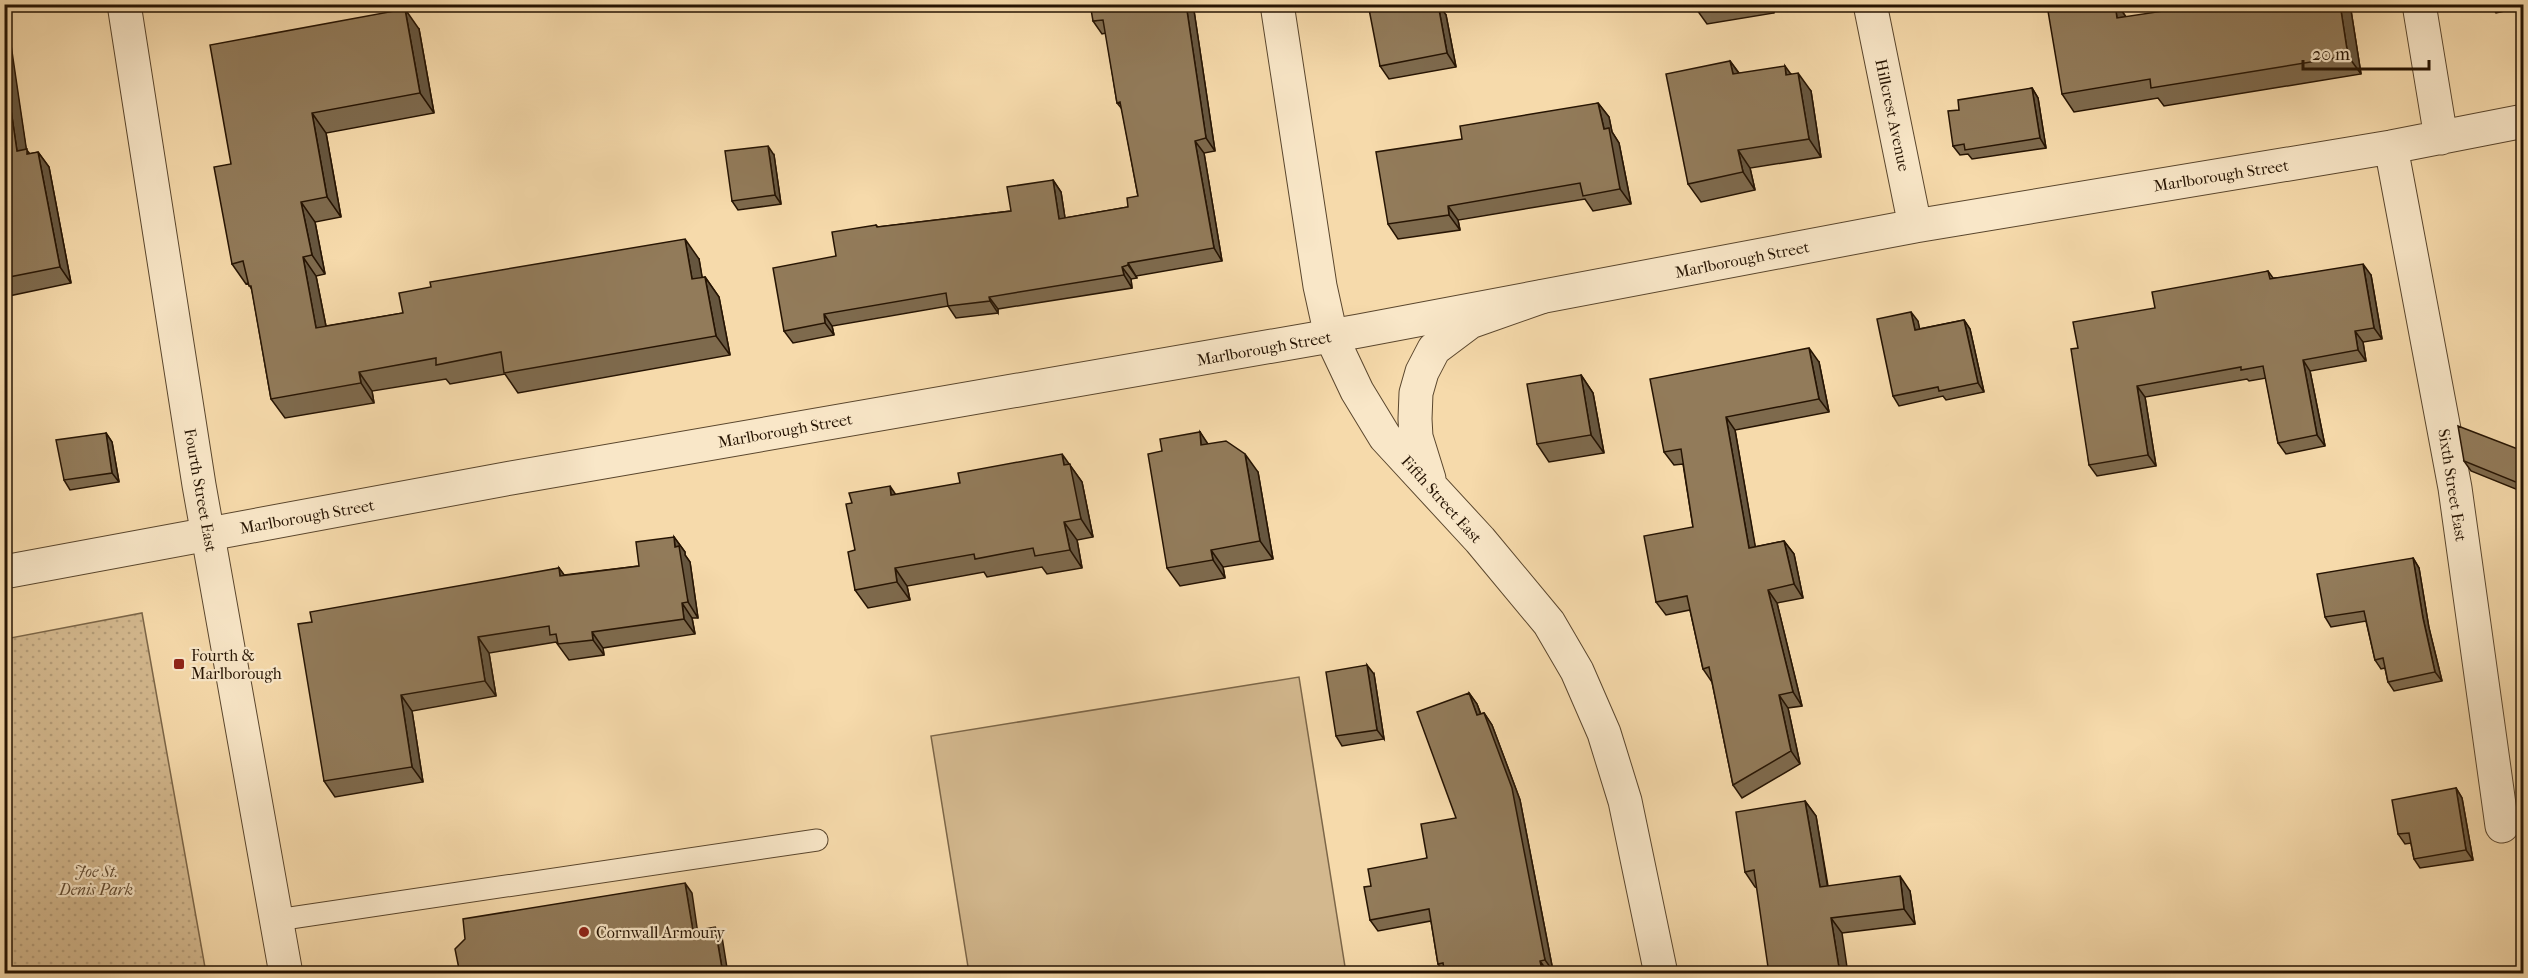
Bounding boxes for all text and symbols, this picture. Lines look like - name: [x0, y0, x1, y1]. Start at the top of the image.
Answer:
- scale bar: [2303, 33, 2429, 71]
- text: 20 m: [2312, 44, 2350, 65]
- street label: Hillcrest Avenue: [1871, 57, 1914, 173]
- street label: Marlborough Street: [2152, 155, 2290, 196]
- street label: Marlborough Street: [1673, 237, 1811, 282]
- street label: Marlborough Street: [1195, 327, 1333, 370]
- street label: Marlborough Street: [716, 409, 854, 452]
- street label: Fourth Street East: [180, 427, 221, 554]
- street label: Sixth Street East: [2434, 427, 2471, 543]
- street label: Fifth Street East: [1397, 452, 1486, 547]
- street label: Marlborough Street: [238, 495, 376, 538]
- place label: Fourth & Marlborough: [191, 646, 282, 683]
- marker: Fourth & Marlborough: [172, 657, 186, 671]
- park label: Joe St. Denis Park: [58, 862, 133, 899]
- place label: Cornwall Armoury: [596, 923, 725, 942]
- marker: Cornwall Armoury: [577, 925, 591, 939]

